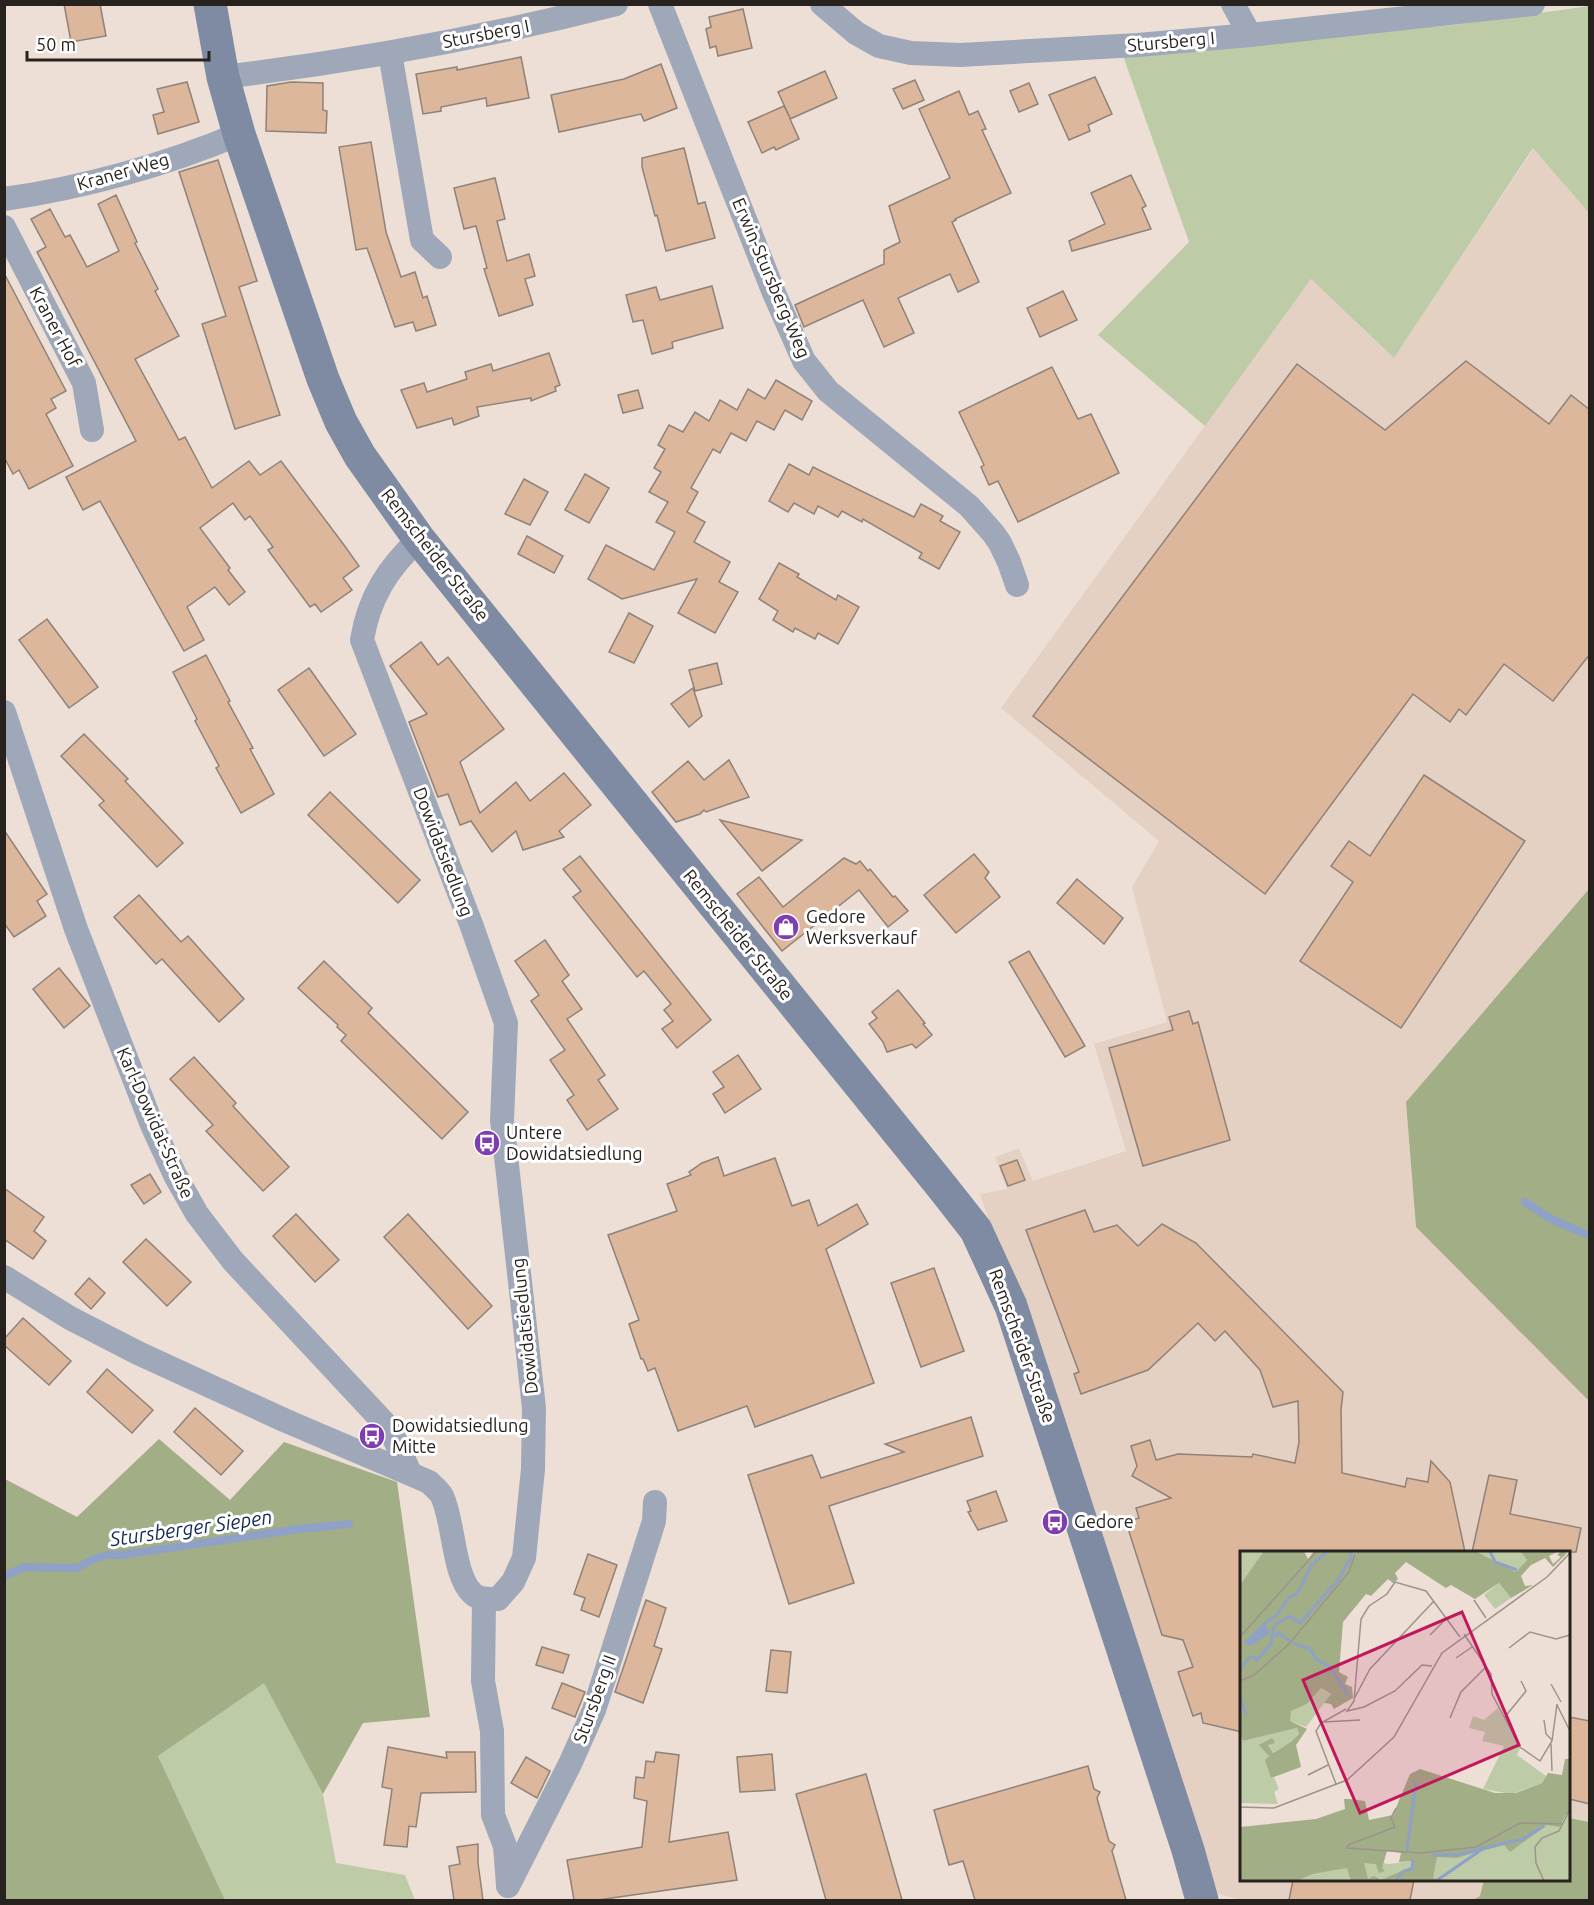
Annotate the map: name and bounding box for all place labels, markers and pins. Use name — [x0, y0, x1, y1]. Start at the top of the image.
place label: Gedore Werksverkauf — [806, 906, 917, 947]
shop icon: Gedore Werksverkauf — [771, 912, 801, 942]
place label: Untere Dowidatsiedlung — [506, 1122, 643, 1163]
bus stop icon: Untere Dowidatsiedlung — [472, 1128, 502, 1158]
place label: Dowidatsiedlung Mitte — [392, 1415, 529, 1456]
bus stop icon: Dowidatsiedlung Mitte — [357, 1421, 387, 1451]
bus stop icon: Gedore — [1040, 1507, 1070, 1537]
place label: Gedore — [1074, 1511, 1134, 1531]

